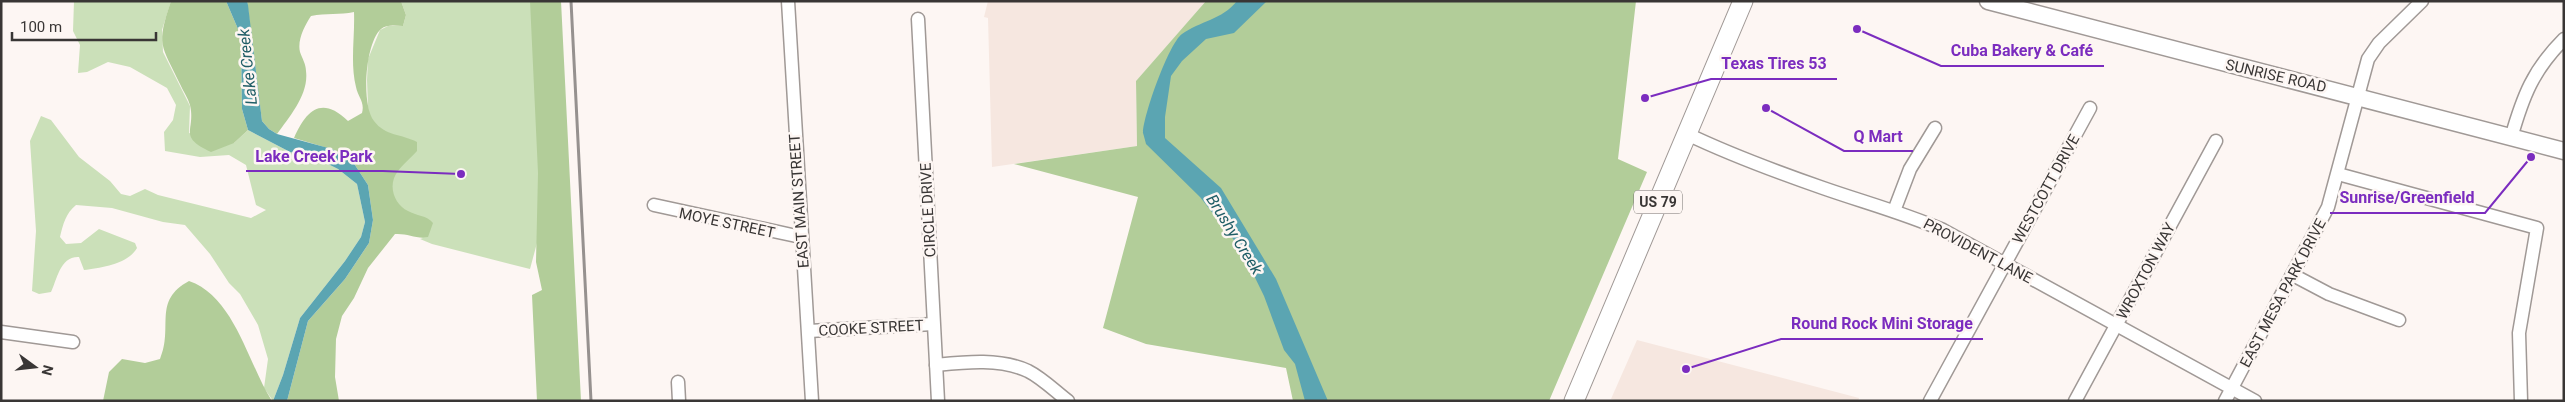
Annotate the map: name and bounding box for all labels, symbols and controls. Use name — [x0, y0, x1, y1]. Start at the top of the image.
scale bar — [12, 10, 156, 42]
text: 100 m — [20, 18, 62, 36]
water label: Lake Creek — [234, 27, 261, 106]
callout: Cuba Bakery & Café — [1941, 35, 2104, 66]
text: Cuba Bakery & Café — [1951, 41, 2094, 60]
callout: Texas Tires 53 — [1711, 48, 1837, 79]
text: Texas Tires 53 — [1721, 54, 1827, 73]
street label: SUNRISE ROAD — [2224, 56, 2328, 96]
callout: Q Mart — [1844, 120, 1913, 151]
text: Q Mart — [1853, 127, 1903, 146]
street label: WESTCOTT DRIVE — [2009, 131, 2084, 247]
street label: EAST MAIN STREET — [785, 133, 813, 269]
callout: Lake Creek Park — [246, 140, 383, 171]
text: Lake Creek Park — [255, 147, 373, 166]
street label: CIRCLE DRIVE — [917, 162, 939, 258]
callout: Sunrise/Greenfield — [2330, 182, 2485, 213]
text: Sunrise/Greenfield — [2339, 188, 2475, 207]
road number: US 79 — [1634, 190, 1682, 213]
water label: Brushy Creek — [1202, 191, 1267, 279]
street label: MOYE STREET — [677, 204, 777, 242]
street label: PROVIDENT LANE — [1920, 215, 2036, 288]
street label: EAST MESA PARK DRIVE — [2236, 215, 2330, 370]
street label: WROXTON WAY — [2113, 220, 2179, 322]
callout: Round Rock Mini Storage — [1781, 308, 1983, 339]
text: Round Rock Mini Storage — [1791, 314, 1973, 333]
street label: COOKE STREET — [818, 316, 924, 340]
north arrow — [10, 342, 60, 392]
text: N — [39, 364, 57, 377]

